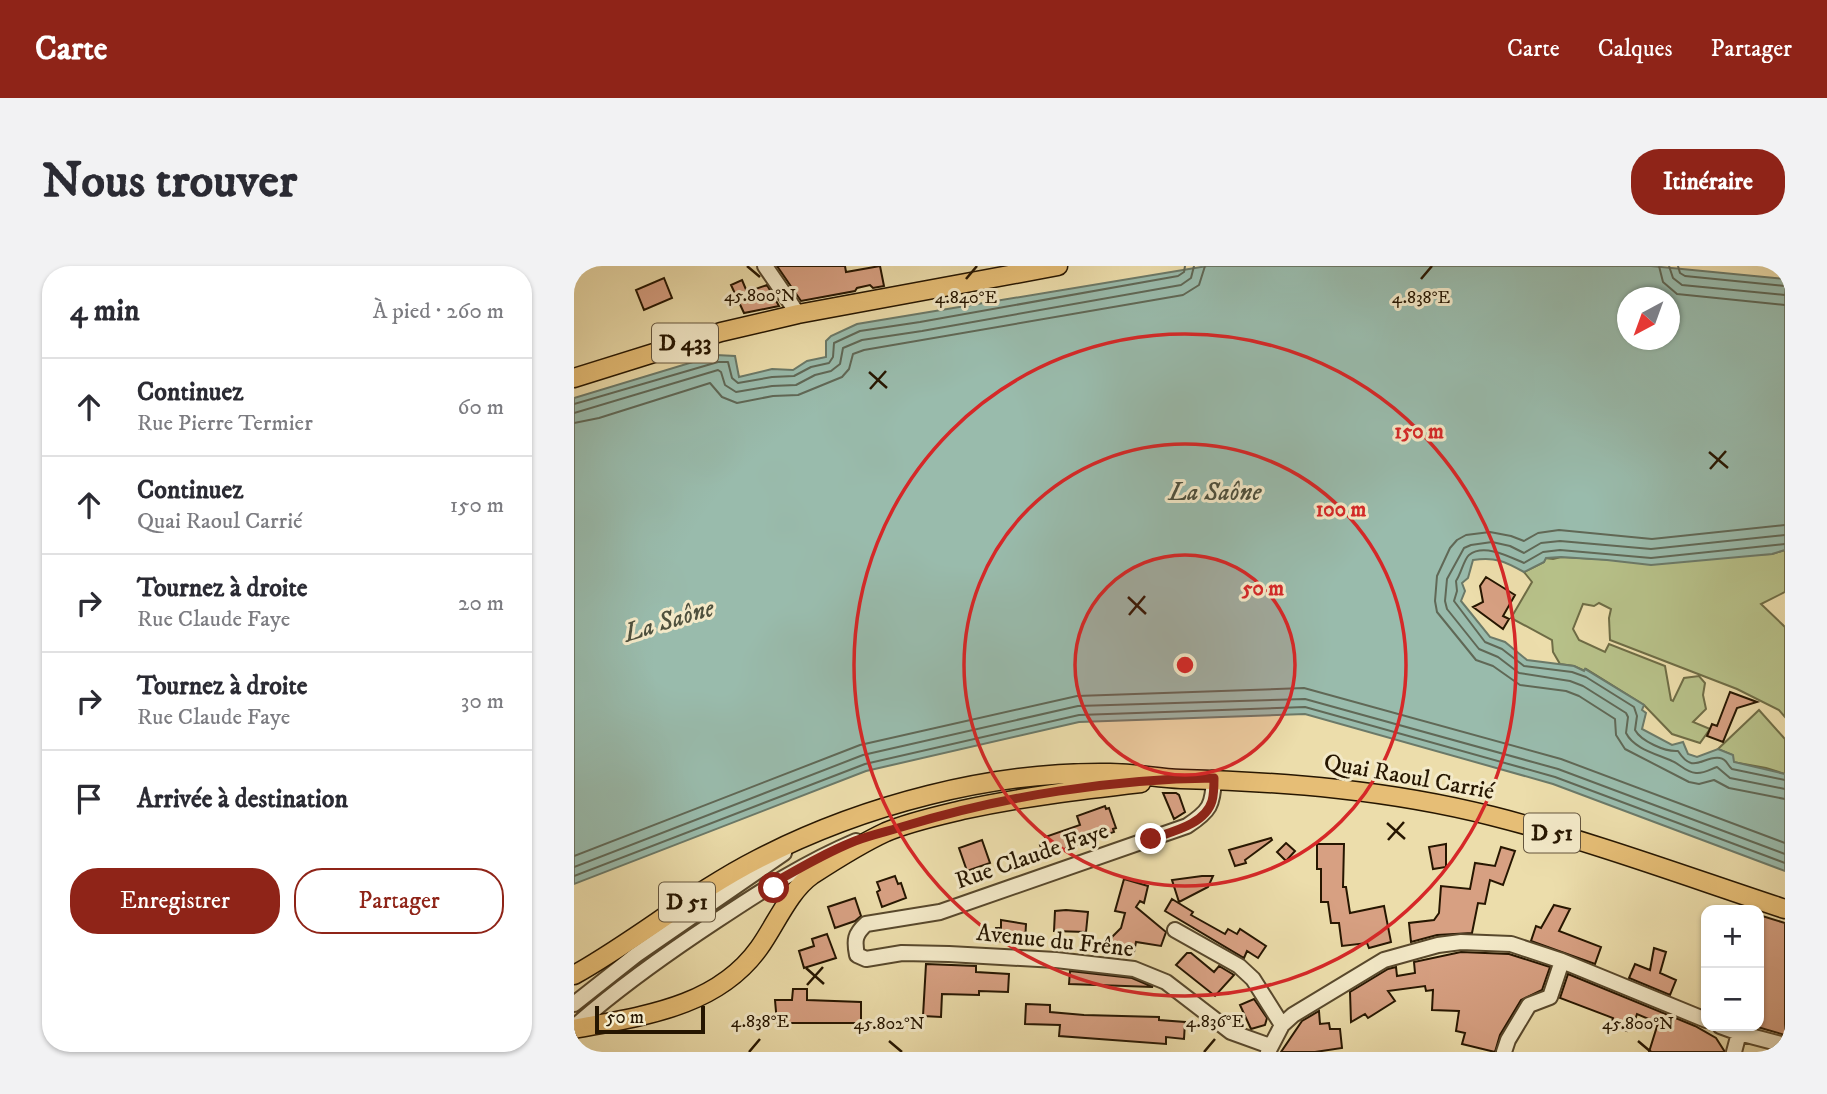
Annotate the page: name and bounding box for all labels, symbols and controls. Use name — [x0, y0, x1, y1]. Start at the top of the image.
text: Carte — [35, 29, 107, 70]
text: Carte — [1507, 34, 1560, 64]
text: Calques — [1598, 34, 1673, 64]
text: Partager — [1711, 34, 1792, 64]
button: Itinéraire — [1631, 149, 1785, 215]
text: Nous trouver — [42, 151, 297, 213]
text: 45.800°N — [724, 285, 796, 307]
text: 4.840°E — [935, 287, 998, 309]
text: 4.838°E — [1392, 287, 1450, 309]
north arrow — [1617, 287, 1680, 350]
text: 4 min — [70, 293, 140, 330]
text: À pied · 260 m — [373, 297, 504, 326]
road number: D 433 — [652, 324, 718, 362]
text: Continuez — [137, 376, 243, 409]
icon: ahead — [70, 388, 108, 426]
text: 60 m — [457, 393, 504, 422]
text: Rue Pierre Termier — [137, 409, 313, 438]
text: 150 m — [1394, 419, 1444, 445]
text: Continuez — [137, 474, 243, 507]
water label: La Saône — [1167, 476, 1263, 509]
icon: ahead — [70, 486, 108, 524]
text: 150 m — [450, 491, 504, 520]
text: 100 m — [1316, 497, 1366, 523]
text: Quai Raoul Carrié — [137, 507, 303, 536]
text: Tournez à droite — [137, 572, 308, 605]
text: 50 m — [1241, 576, 1284, 602]
icon: right — [70, 584, 108, 622]
text: 20 m — [458, 589, 504, 618]
water label: La Saône — [618, 591, 719, 651]
text: Rue Claude Faye — [137, 605, 290, 634]
centre of rings — [1173, 653, 1197, 677]
text: Tournez à droite — [137, 670, 308, 703]
icon: right — [70, 682, 108, 720]
text: 30 m — [461, 687, 504, 716]
text: Rue Claude Faye — [137, 703, 290, 732]
street label: Quai Raoul Carrié — [1321, 747, 1497, 807]
icon: arrive — [70, 780, 108, 818]
text: Arrivée à destination — [137, 783, 348, 816]
road number: D 51 — [1524, 814, 1580, 852]
street label: Rue Claude Faye — [951, 816, 1113, 896]
route end — [1135, 823, 1166, 854]
button: Enregistrer — [70, 868, 280, 934]
button: Partager — [294, 868, 504, 934]
route start — [758, 872, 789, 903]
road number: D 51 — [659, 882, 715, 922]
map controls — [1701, 905, 1764, 1031]
button: + — [1701, 905, 1764, 968]
street label: Avenue du Frêne — [975, 918, 1135, 964]
button: − — [1701, 968, 1764, 1031]
scale bar — [595, 1003, 705, 1035]
text: 50 m — [606, 1006, 644, 1029]
text: 4.838°E — [731, 1011, 789, 1033]
text: 4.836°E — [1186, 1011, 1245, 1033]
text: 45.802°N — [854, 1013, 925, 1035]
text: 45.800°N — [1602, 1013, 1674, 1035]

